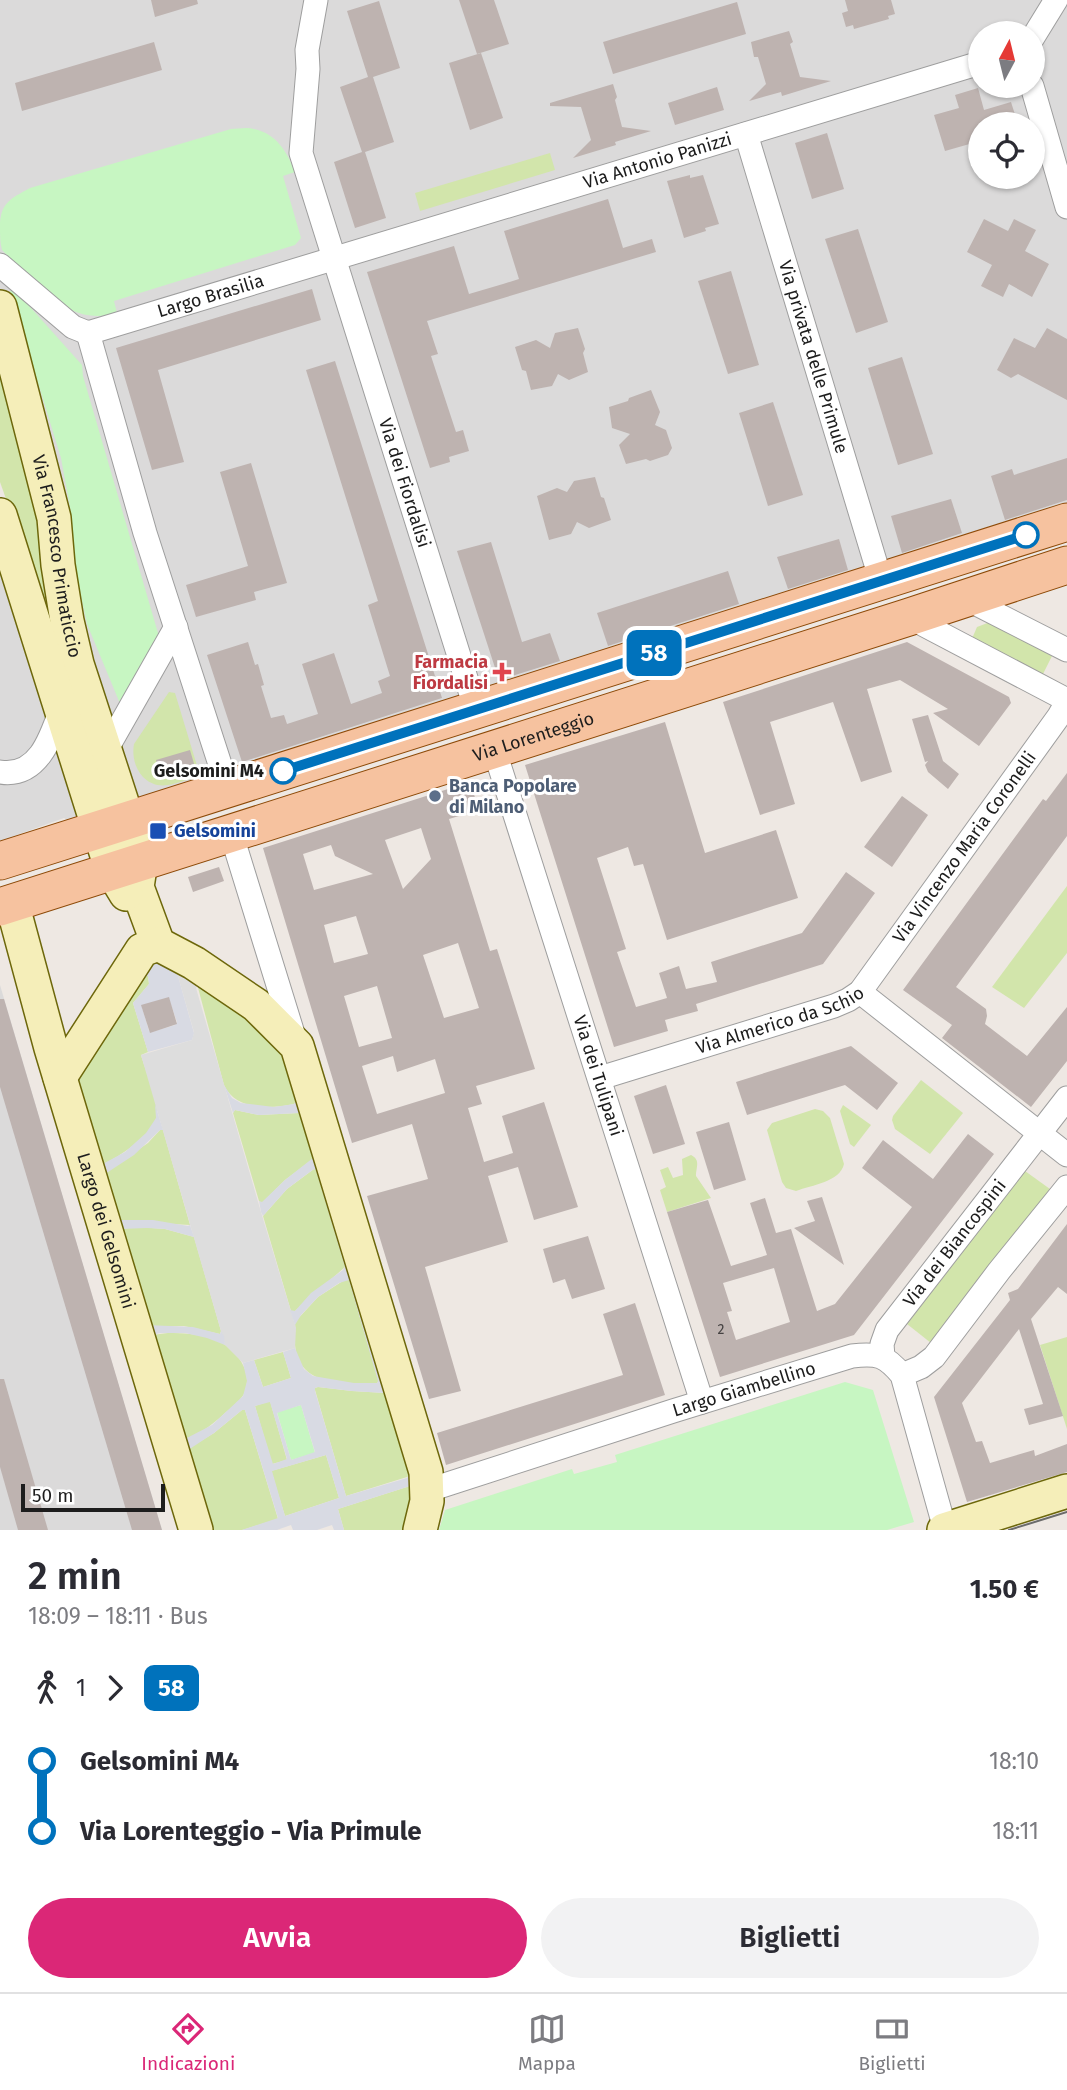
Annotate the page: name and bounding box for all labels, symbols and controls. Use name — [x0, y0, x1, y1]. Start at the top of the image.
north arrow — [968, 21, 1045, 98]
map controls — [968, 21, 1045, 189]
button: locate — [968, 112, 1045, 189]
street label: Via Antonio Panizzi — [581, 128, 734, 193]
street label: Via privata delle Primule — [774, 258, 853, 456]
street label: Largo Brasilia — [155, 269, 267, 322]
street label: Via dei Fiordalisi — [374, 415, 435, 550]
street label: Via Francesco Primaticcio — [27, 452, 86, 660]
unlabelled marker — [1013, 522, 1039, 548]
line badge: 58 — [622, 630, 686, 676]
text: 58 — [641, 639, 667, 667]
place label: Farmacia Fiordalisi — [413, 651, 488, 694]
marker: Farmacia Fiordalisi — [494, 664, 510, 680]
street label: Via Lorenteggio — [470, 707, 597, 766]
street label: Via Vincenzo Maria Coronelli — [888, 747, 1041, 947]
marker: Gelsomini M4 — [270, 758, 296, 784]
place label: Gelsomini M4 — [154, 760, 264, 782]
place label: Banca Popolare di Milano — [449, 775, 577, 818]
marker: Banca Popolare di Milano — [427, 788, 443, 804]
place label: Gelsomini — [174, 820, 256, 842]
marker: Gelsomini — [148, 821, 168, 841]
street label: Via Almerico da Schio — [693, 981, 868, 1059]
street label: Via dei Tulipani — [569, 1013, 628, 1139]
street label: Largo dei Gelsomini — [72, 1150, 140, 1311]
street label: Via dei Biancospini — [898, 1175, 1011, 1311]
house number: 2 — [718, 1321, 725, 1338]
street label: Largo Giambellino — [670, 1357, 818, 1421]
scale bar — [21, 1481, 164, 1513]
text: 50 m — [32, 1484, 73, 1507]
text: 2 min — [28, 1553, 122, 1599]
text: 1.50 € — [970, 1574, 1039, 1605]
text: 18:09 – 18:11 · Bus — [28, 1602, 208, 1630]
icon: walk — [28, 1669, 66, 1707]
icon: forward — [96, 1669, 134, 1707]
text: 1 — [76, 1674, 86, 1702]
text: 58 — [158, 1674, 185, 1702]
text: Gelsomini M4 — [80, 1746, 239, 1777]
text: 18:10 — [989, 1747, 1039, 1775]
text: Via Lorenteggio - Via Primule — [80, 1816, 422, 1847]
text: 18:11 — [992, 1817, 1039, 1845]
button: Avvia — [28, 1898, 527, 1978]
button: Biglietti — [541, 1898, 1039, 1978]
tab: Indicazioni — [141, 2010, 235, 2075]
tab: Mappa — [518, 2010, 576, 2075]
tab: Biglietti — [859, 2010, 926, 2075]

